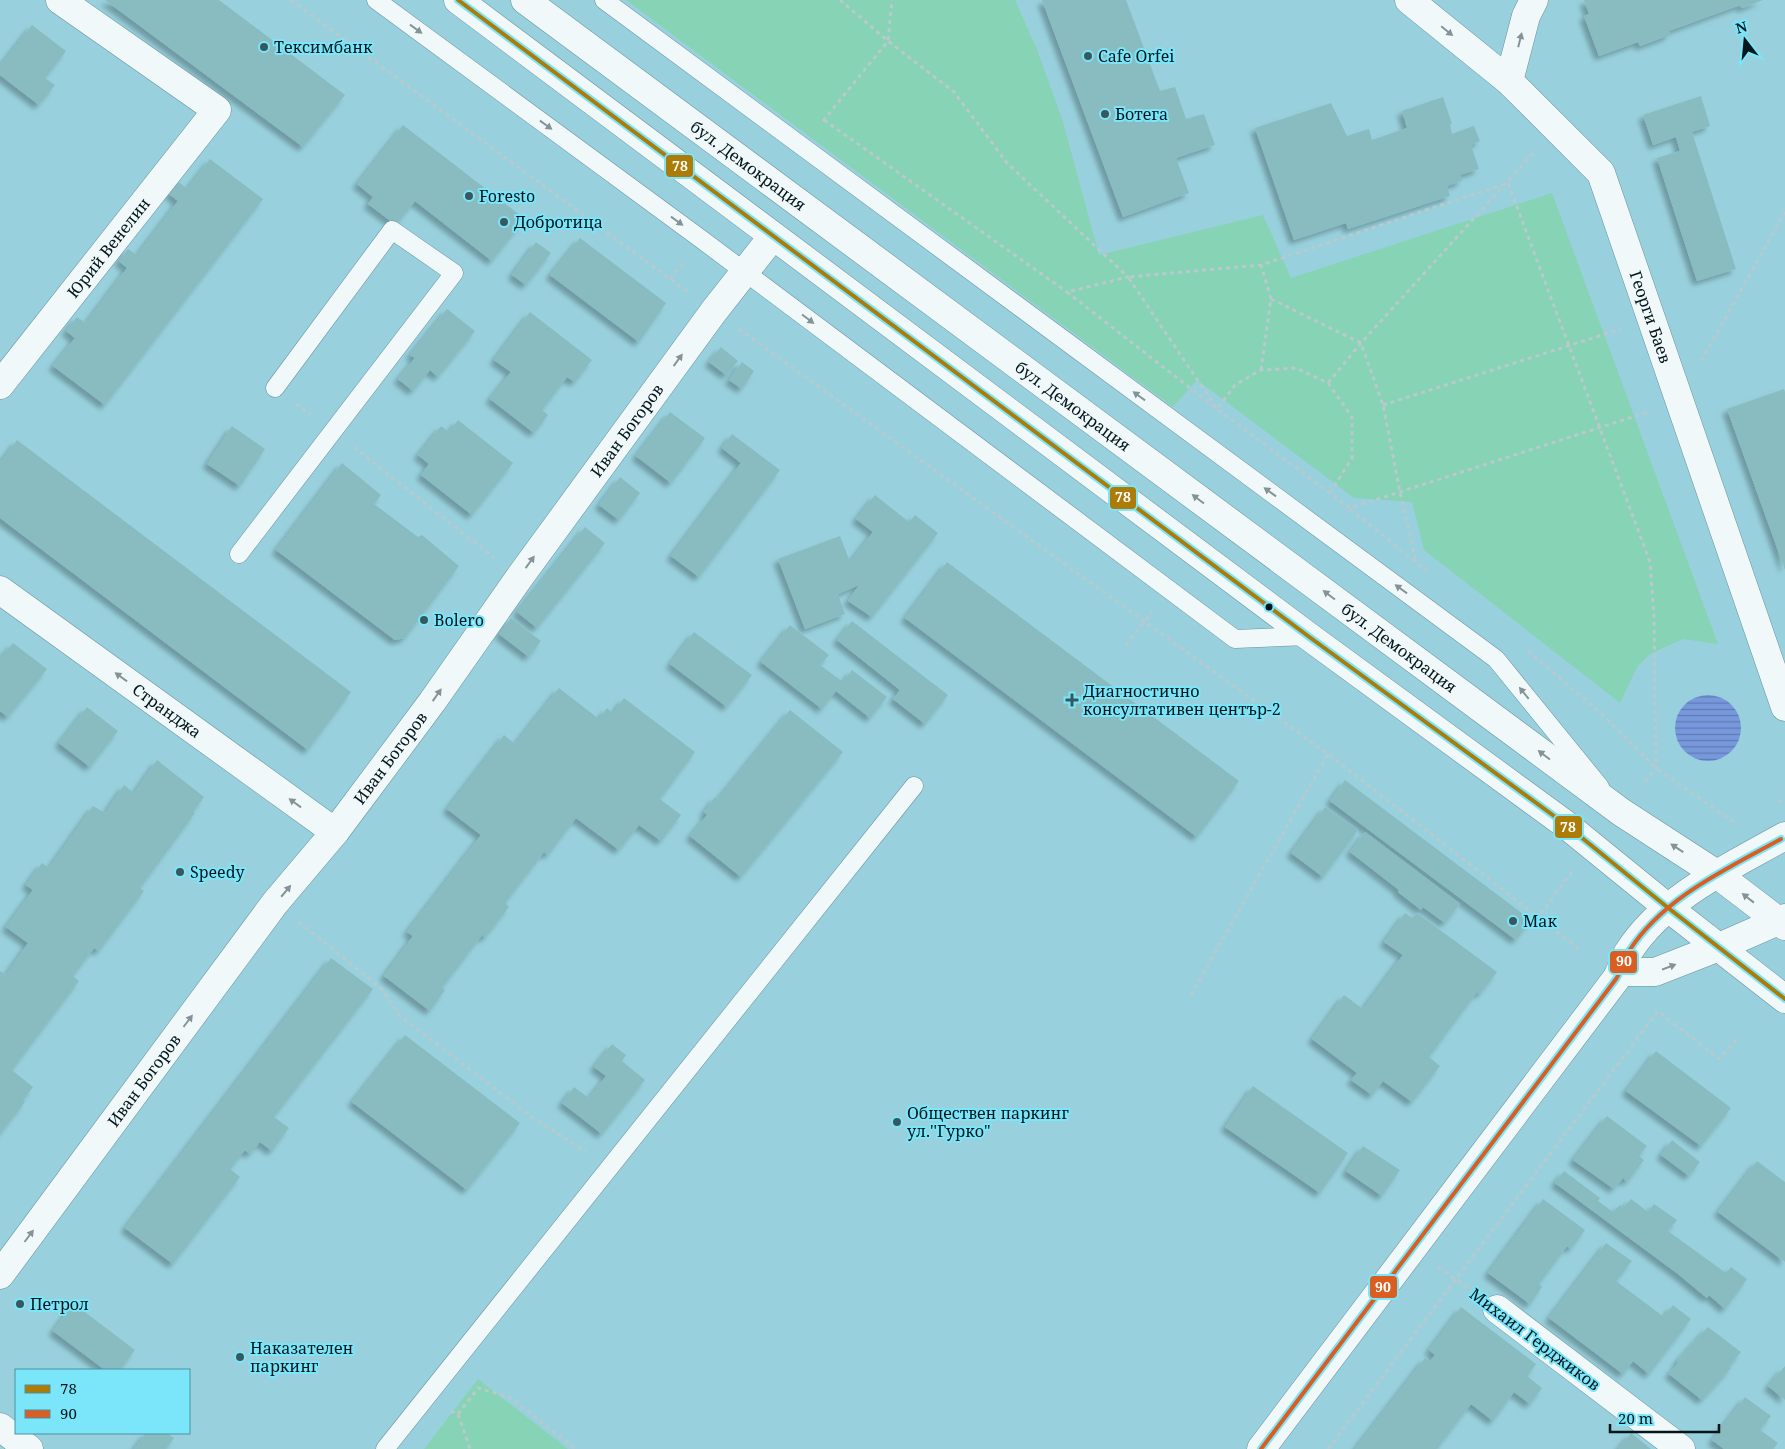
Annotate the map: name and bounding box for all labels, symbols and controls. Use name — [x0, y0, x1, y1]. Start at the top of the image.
north arrow — [1720, 15, 1770, 65]
text: N — [1733, 16, 1749, 38]
one-way arrow — [409, 24, 422, 34]
one-way arrow — [1440, 25, 1453, 36]
one-way arrow — [1516, 32, 1524, 47]
place label: Тексимбанк — [274, 36, 373, 58]
marker: Тексимбанк — [258, 41, 270, 53]
place label: Cafe Orfei — [1098, 45, 1174, 67]
marker: Cafe Orfei — [1082, 50, 1094, 62]
place label: Ботега — [1115, 103, 1168, 125]
marker: Ботега — [1099, 108, 1111, 120]
street label: бул. Демокрация — [686, 115, 811, 216]
one-way arrow — [540, 120, 553, 130]
line badge: 78 — [665, 154, 694, 178]
text: 78 — [672, 156, 688, 175]
place label: Foresto — [479, 185, 535, 207]
marker: Foresto — [463, 190, 475, 202]
street label: Юрий Венелин — [62, 193, 155, 302]
place label: Добротица — [514, 211, 603, 233]
marker: Добротица — [498, 216, 510, 228]
one-way arrow — [670, 216, 683, 227]
street label: Георги Баев — [1625, 268, 1677, 366]
one-way arrow — [801, 313, 814, 324]
one-way arrow — [673, 353, 683, 367]
street label: бул. Демокрация — [1011, 356, 1135, 456]
street label: Иван Богоров — [585, 379, 668, 481]
one-way arrow — [1133, 390, 1146, 401]
line badge: 78 — [1109, 486, 1137, 510]
text: 78 — [1115, 487, 1131, 506]
one-way arrow — [1263, 487, 1277, 497]
one-way arrow — [1192, 493, 1205, 504]
one-way arrow — [525, 555, 535, 569]
one-way arrow — [1394, 584, 1407, 594]
one-way arrow — [1323, 590, 1336, 601]
street label: бул. Демокрация — [1337, 598, 1461, 698]
unlabelled marker — [1264, 602, 1274, 612]
place label: Bolero — [434, 609, 484, 631]
marker: Bolero — [418, 614, 430, 626]
one-way arrow — [114, 672, 128, 682]
street label: Странджа — [128, 678, 206, 743]
place label: Диагностично консултативен център-2 — [1083, 680, 1281, 720]
one-way arrow — [1518, 687, 1529, 700]
one-way arrow — [432, 688, 442, 701]
marker: Диагностично консултативен център-2 — [1065, 693, 1079, 707]
street label: Иван Богоров — [348, 707, 432, 809]
one-way arrow — [1538, 749, 1551, 760]
one-way arrow — [288, 798, 302, 808]
line badge: 78 — [1554, 815, 1583, 839]
text: 78 — [1560, 817, 1576, 836]
one-way arrow — [1670, 843, 1683, 853]
place label: Speedy — [190, 861, 245, 883]
marker: Speedy — [174, 866, 186, 878]
one-way arrow — [280, 885, 291, 898]
one-way arrow — [1742, 892, 1755, 903]
place label: Мак — [1523, 910, 1557, 932]
marker: Мак — [1507, 915, 1519, 927]
line badge: 90 — [1609, 950, 1638, 974]
text: 90 — [1616, 951, 1632, 970]
one-way arrow — [1661, 963, 1676, 970]
one-way arrow — [183, 1015, 194, 1028]
street label: Иван Богоров — [102, 1029, 186, 1131]
place label: Oбществен паркинг ул.''Гурко" — [907, 1102, 1069, 1142]
marker: Oбществен паркинг ул.''Гурко" — [891, 1116, 903, 1128]
one-way arrow — [24, 1229, 34, 1243]
line badge: 90 — [1369, 1275, 1398, 1299]
text: 90 — [1375, 1277, 1391, 1296]
street label: Михаил Герджиков — [1465, 1283, 1605, 1395]
place label: Петрол — [30, 1293, 89, 1315]
marker: Петрол — [14, 1298, 26, 1310]
place label: Наказателен паркинг — [250, 1337, 354, 1377]
marker: Наказателен паркинг — [234, 1351, 246, 1363]
legend — [15, 1369, 190, 1434]
text: 78 — [60, 1378, 77, 1398]
scale bar — [1610, 1402, 1719, 1434]
text: 90 — [60, 1403, 77, 1423]
text: 20 m — [1618, 1408, 1653, 1428]

